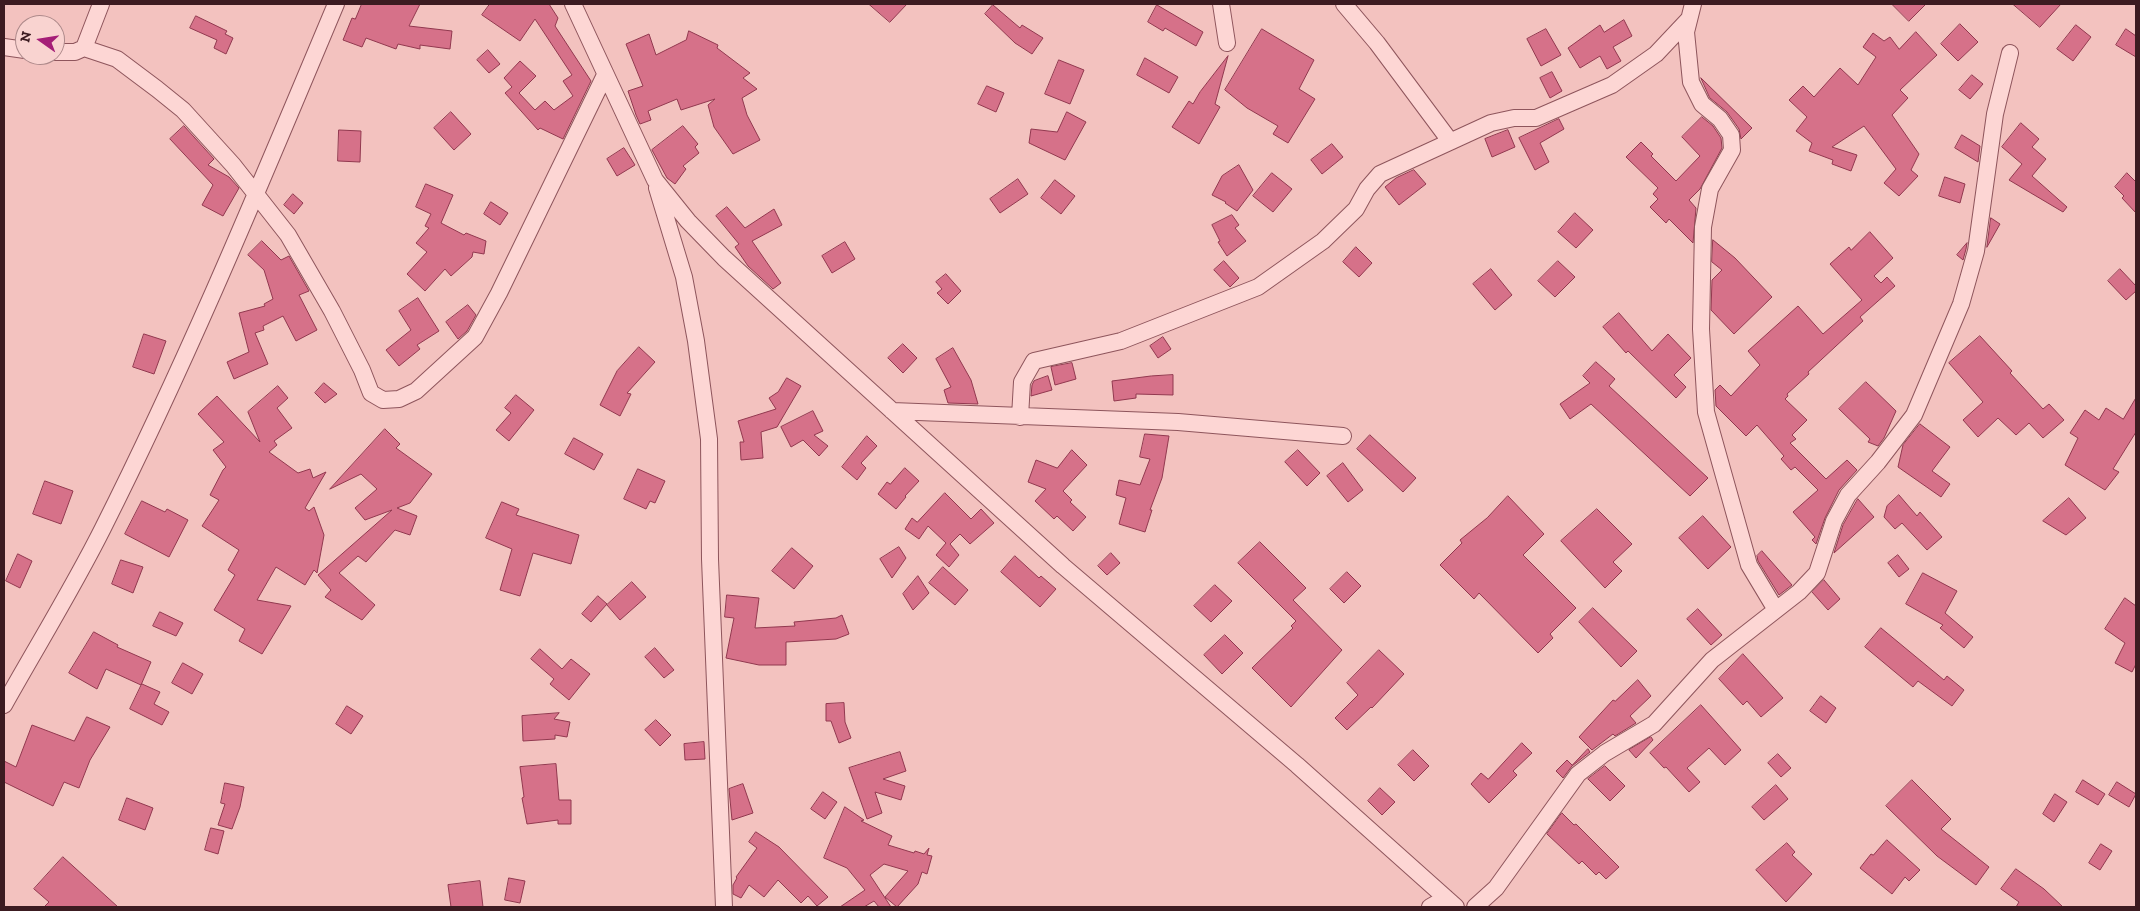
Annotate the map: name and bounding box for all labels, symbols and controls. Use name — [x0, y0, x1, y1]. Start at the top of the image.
north arrow — [15, 15, 65, 65]
text: N — [16, 30, 35, 44]

